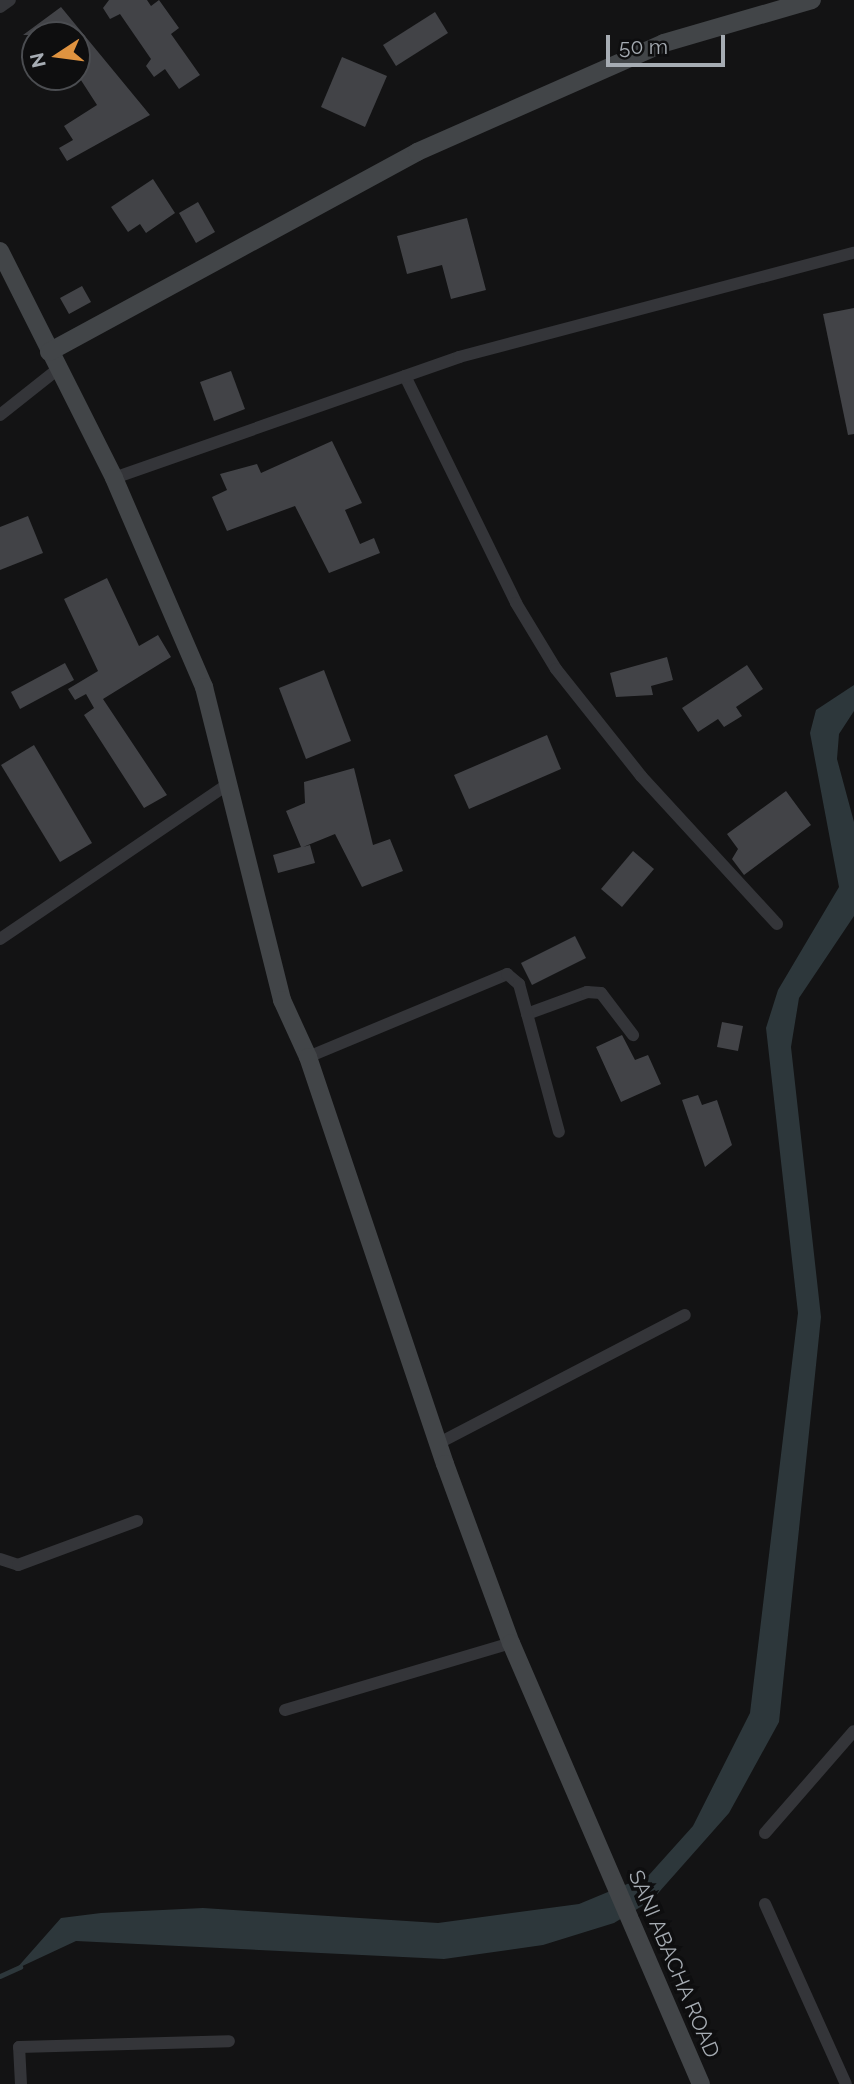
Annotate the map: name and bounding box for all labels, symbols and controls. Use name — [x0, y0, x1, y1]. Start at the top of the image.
north arrow — [21, 21, 91, 91]
scale bar — [609, 21, 728, 65]
text: 50 m — [619, 34, 668, 59]
text: N — [25, 51, 50, 70]
street label: SANI ABACHA ROAD — [623, 1866, 725, 2062]

